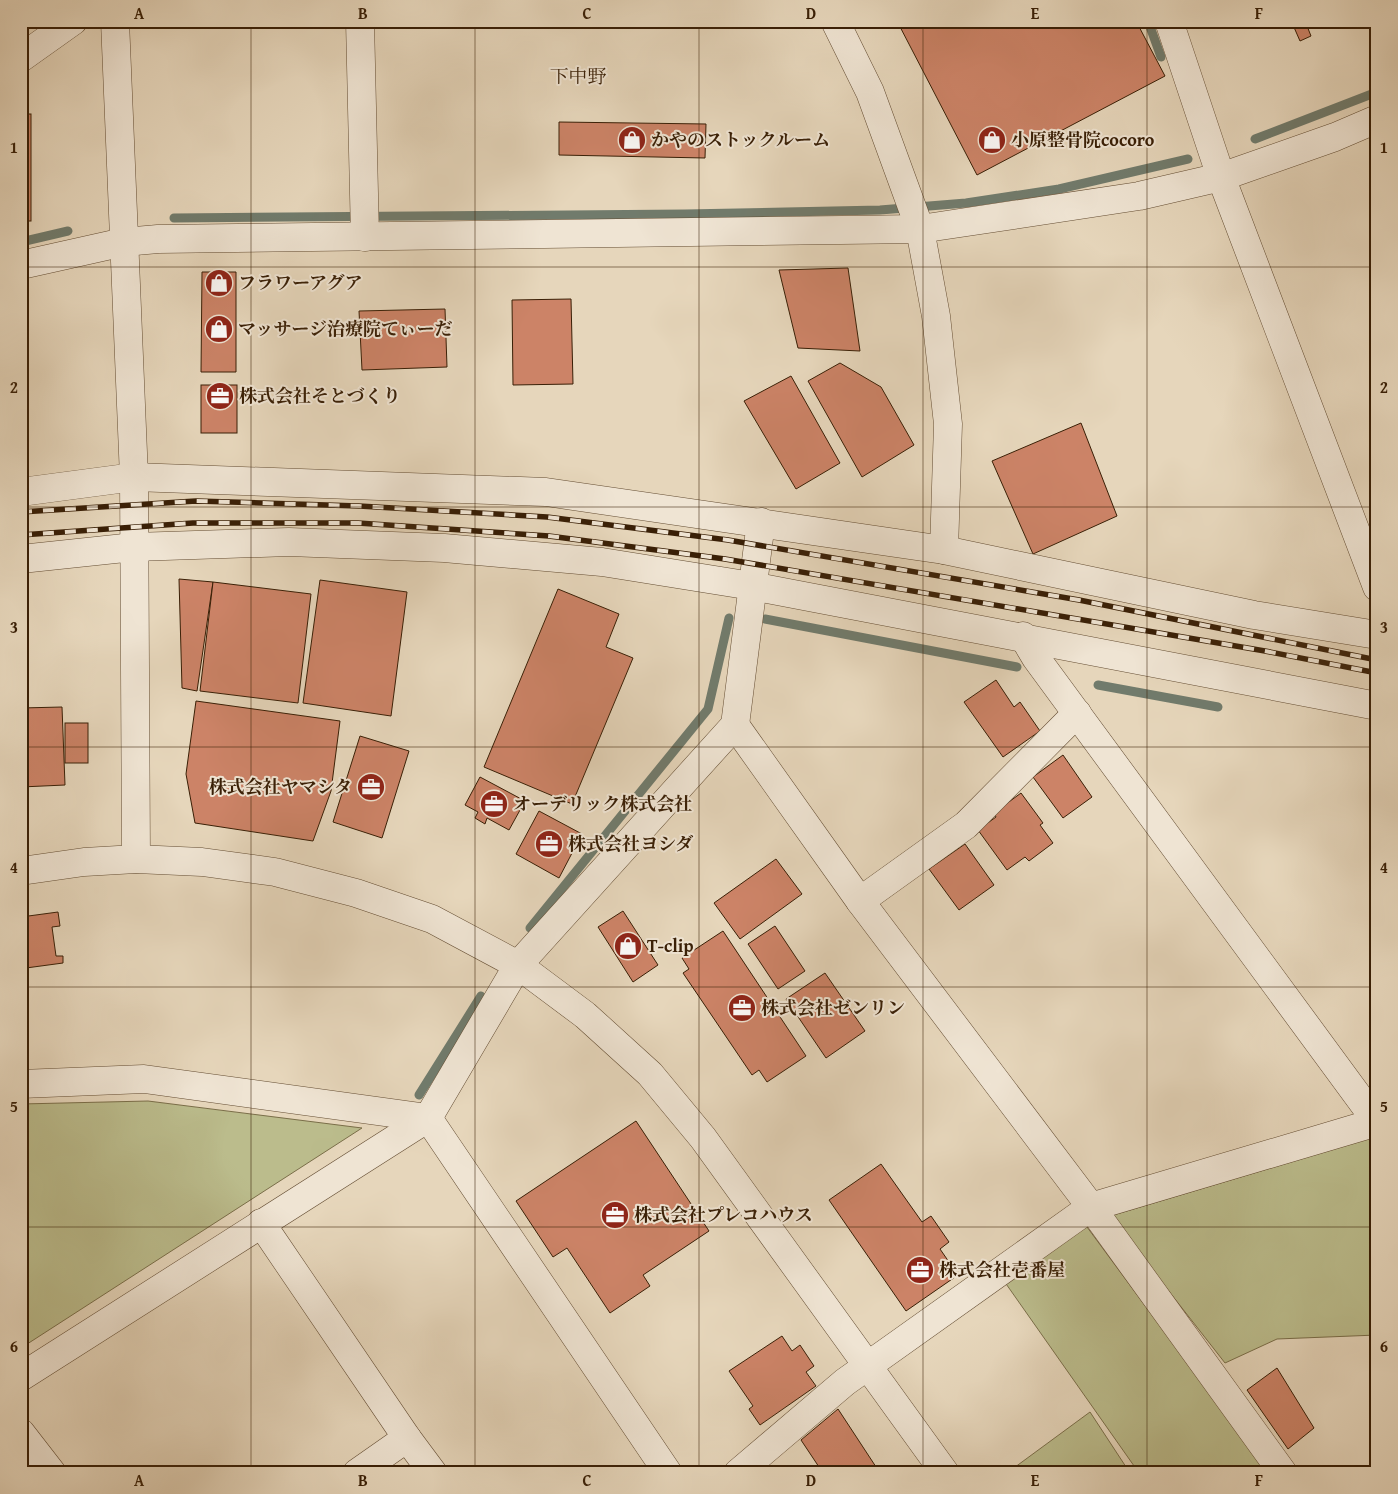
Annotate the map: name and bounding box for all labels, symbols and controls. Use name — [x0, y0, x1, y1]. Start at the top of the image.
text: A — [134, 1, 145, 25]
text: B — [358, 1, 368, 25]
text: C — [582, 1, 592, 25]
text: D — [806, 1, 816, 25]
text: E — [1031, 1, 1040, 25]
text: F — [1255, 1, 1263, 25]
district label: 下中野 — [549, 62, 607, 90]
shop icon: かやのストックルーム — [617, 125, 647, 155]
shop icon: 小原整骨院cocoro — [977, 125, 1007, 155]
place label: かやのストックルーム — [651, 126, 830, 153]
place label: 小原整骨院cocoro — [1011, 126, 1155, 153]
text: 1 — [10, 135, 18, 159]
text: 1 — [1380, 135, 1388, 159]
shop icon: フラワーアグア — [204, 268, 234, 298]
place label: フラワーアグア — [238, 269, 363, 296]
shop icon: マッサージ治療院てぃーだ — [204, 314, 234, 344]
place label: マッサージ治療院てぃーだ — [238, 315, 453, 342]
text: 2 — [10, 375, 18, 399]
text: 2 — [1380, 375, 1388, 399]
office icon: 株式会社そとづくり — [205, 381, 235, 411]
place label: 株式会社そとづくり — [239, 382, 401, 409]
text: 3 — [10, 615, 18, 639]
text: 3 — [1380, 615, 1388, 639]
office icon: 株式会社ヤマシタ — [356, 772, 386, 802]
place label: 株式会社ヤマシタ — [209, 773, 352, 800]
office icon: オーデリック株式会社 — [479, 789, 509, 819]
place label: オーデリック株式会社 — [513, 790, 692, 817]
office icon: 株式会社ヨシダ — [534, 829, 564, 859]
place label: 株式会社ヨシダ — [568, 830, 693, 857]
text: 4 — [10, 855, 18, 879]
text: 4 — [1380, 855, 1388, 879]
shop icon: T-clip — [613, 931, 643, 961]
place label: T-clip — [647, 932, 694, 959]
office icon: 株式会社ゼンリン — [727, 993, 757, 1023]
place label: 株式会社ゼンリン — [761, 994, 905, 1021]
text: 5 — [10, 1094, 18, 1118]
text: 5 — [1380, 1094, 1388, 1118]
office icon: 株式会社プレコハウス — [600, 1200, 630, 1230]
place label: 株式会社プレコハウス — [634, 1201, 813, 1228]
office icon: 株式会社壱番屋 — [905, 1255, 935, 1285]
place label: 株式会社壱番屋 — [939, 1256, 1065, 1283]
text: 6 — [10, 1334, 18, 1358]
text: 6 — [1380, 1334, 1388, 1358]
text: A — [134, 1468, 145, 1492]
text: B — [358, 1468, 368, 1492]
text: C — [582, 1468, 592, 1492]
text: D — [806, 1468, 816, 1492]
text: E — [1031, 1468, 1040, 1492]
text: F — [1255, 1468, 1263, 1492]

